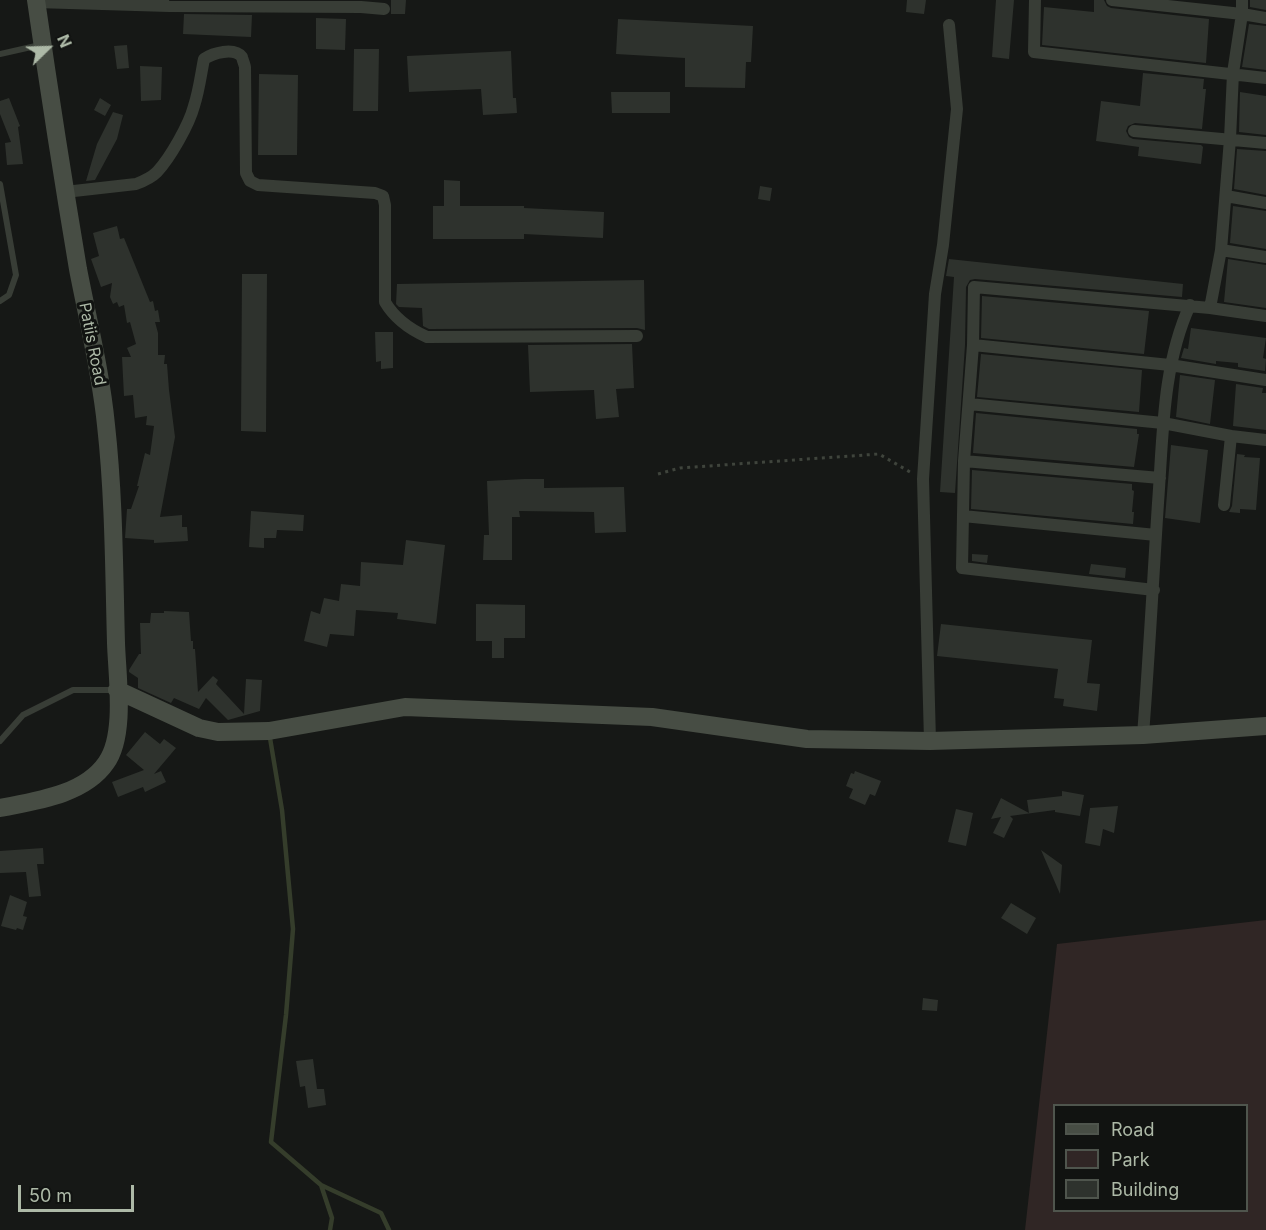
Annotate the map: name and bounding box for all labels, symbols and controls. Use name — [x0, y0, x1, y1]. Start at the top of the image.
north arrow — [18, 18, 78, 78]
text: N — [53, 31, 76, 50]
street label: Patiis Road — [75, 301, 109, 387]
legend — [1053, 1104, 1248, 1212]
text: Road — [1111, 1119, 1154, 1140]
text: Park — [1111, 1149, 1150, 1170]
scale bar — [21, 1173, 136, 1211]
text: Building — [1111, 1179, 1179, 1200]
text: 50 m — [29, 1185, 72, 1206]

